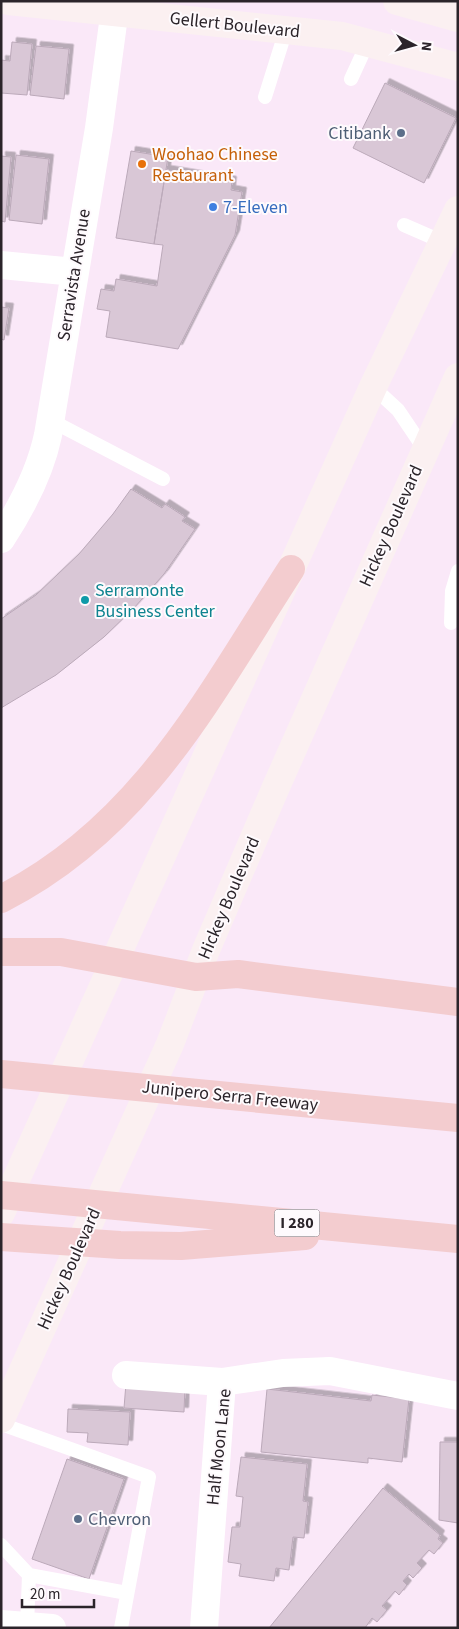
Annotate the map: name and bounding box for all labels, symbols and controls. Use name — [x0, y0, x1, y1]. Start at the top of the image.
street label: Gellert Boulevard — [169, 6, 301, 44]
north arrow — [389, 20, 439, 70]
text: N — [416, 41, 436, 52]
place label: Citibank — [328, 121, 391, 146]
marker: Citibank — [395, 127, 407, 139]
place label: Woohao Chinese Restaurant — [152, 142, 278, 188]
marker: Woohao Chinese Restaurant — [136, 158, 148, 170]
place label: 7-Eleven — [223, 195, 288, 220]
marker: 7-Eleven — [207, 201, 219, 213]
street label: Serravista Avenue — [51, 207, 97, 343]
street label: Hickey Boulevard — [353, 461, 429, 591]
place label: Serramonte Business Center — [95, 578, 216, 624]
marker: Serramonte Business Center — [79, 594, 91, 606]
street label: Hickey Boulevard — [192, 833, 266, 963]
street label: Junipero Serra Freeway — [141, 1074, 320, 1118]
street label: Hickey Boulevard — [31, 1204, 107, 1334]
road number: I 280 — [274, 1210, 320, 1236]
street label: Half Moon Lane — [200, 1388, 238, 1506]
place label: Chevron — [88, 1507, 151, 1532]
marker: Chevron — [72, 1513, 84, 1525]
scale bar — [22, 1576, 95, 1608]
text: 20 m — [30, 1584, 60, 1605]

